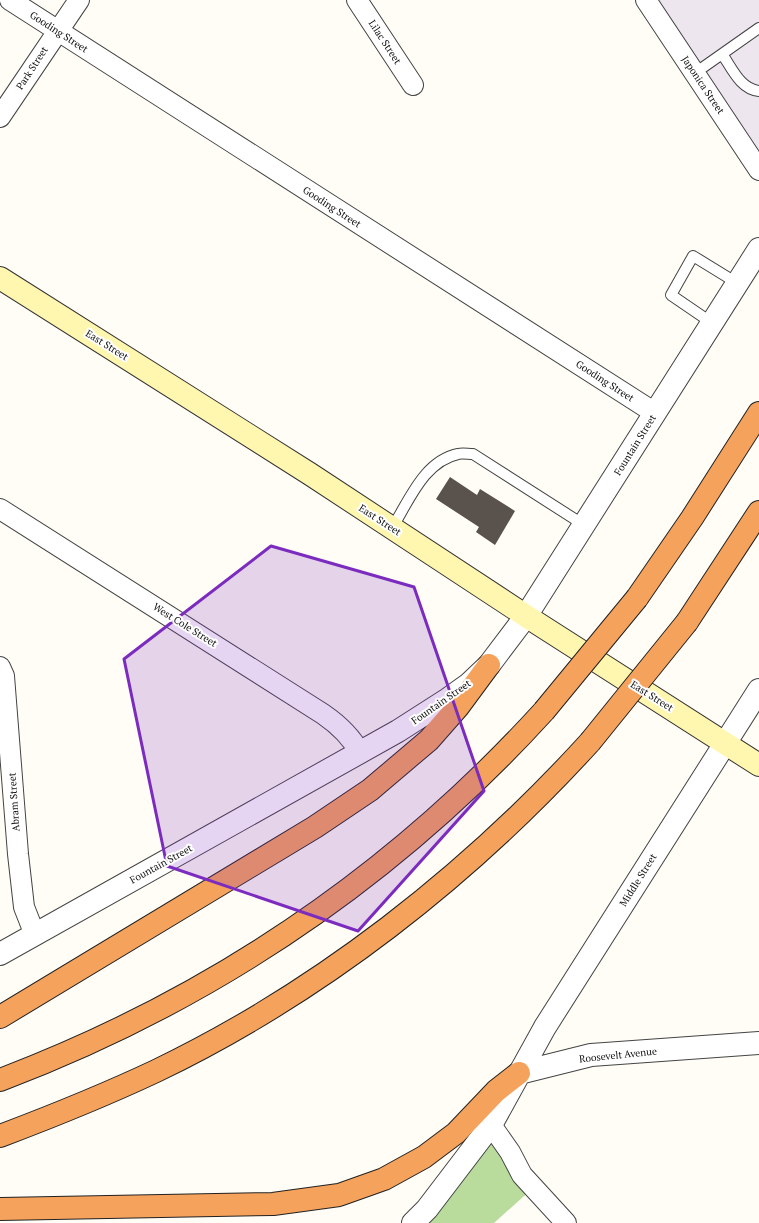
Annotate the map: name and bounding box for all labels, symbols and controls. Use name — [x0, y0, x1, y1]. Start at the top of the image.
street label: Gooding Street — [27, 8, 91, 56]
street label: Lilac Street — [366, 17, 404, 67]
street label: Park Street — [13, 44, 51, 92]
street label: Japonica Street — [679, 53, 727, 117]
street label: Gooding Street — [300, 183, 364, 231]
street label: East Street — [83, 327, 131, 363]
street label: Gooding Street — [573, 357, 637, 405]
street label: Fountain Street — [611, 412, 659, 478]
street label: East Street — [356, 501, 404, 539]
street label: West Cole Street — [151, 600, 220, 650]
street label: Fountain Street — [409, 677, 473, 727]
street label: East Street — [628, 678, 676, 714]
street label: Abram Street — [5, 772, 23, 832]
street label: Fountain Street — [127, 841, 195, 887]
street label: Middle Street — [617, 851, 660, 909]
street label: Roosevelt Avenue — [579, 1044, 657, 1066]

